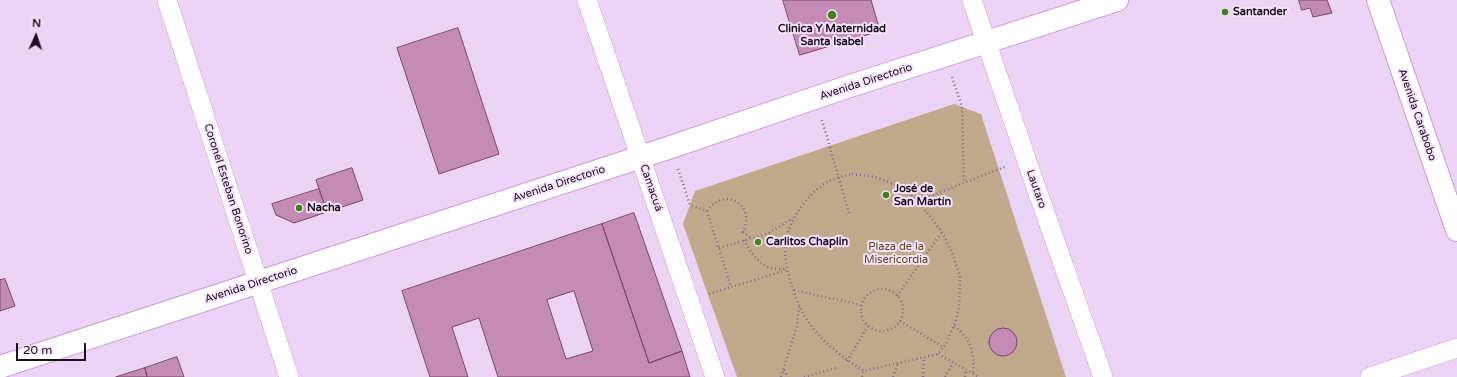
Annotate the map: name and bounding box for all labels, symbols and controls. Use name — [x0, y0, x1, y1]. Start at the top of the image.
place label: Santander — [1233, 5, 1287, 19]
marker: Santander — [1220, 7, 1230, 17]
marker: Clinica Y Maternidad Santa Isabel — [826, 9, 838, 21]
north arrow — [16, 16, 56, 56]
text: N — [32, 17, 41, 30]
place label: Clinica Y Maternidad Santa Isabel — [778, 22, 886, 48]
street label: Avenida Directorio — [818, 61, 914, 103]
street label: Avenida Carabobo — [1395, 67, 1439, 163]
street label: Coronel Esteban Bonorino — [201, 122, 255, 256]
street label: Avenida Directorio — [511, 163, 607, 205]
street label: Camacuá — [637, 163, 665, 213]
street label: Lautaro — [1023, 168, 1049, 210]
place label: José de San Martín — [894, 182, 951, 208]
marker: José de San Martín — [881, 190, 891, 200]
place label: Nacha — [307, 201, 341, 215]
marker: Nacha — [294, 203, 304, 213]
place label: Carlitos Chaplin — [766, 235, 848, 249]
marker: Carlitos Chaplin — [753, 237, 763, 247]
park label: Plaza de la Misericordia — [864, 240, 928, 266]
street label: Avenida Directorio — [203, 264, 299, 306]
scale bar — [18, 335, 88, 361]
text: 20 m — [23, 343, 52, 357]

